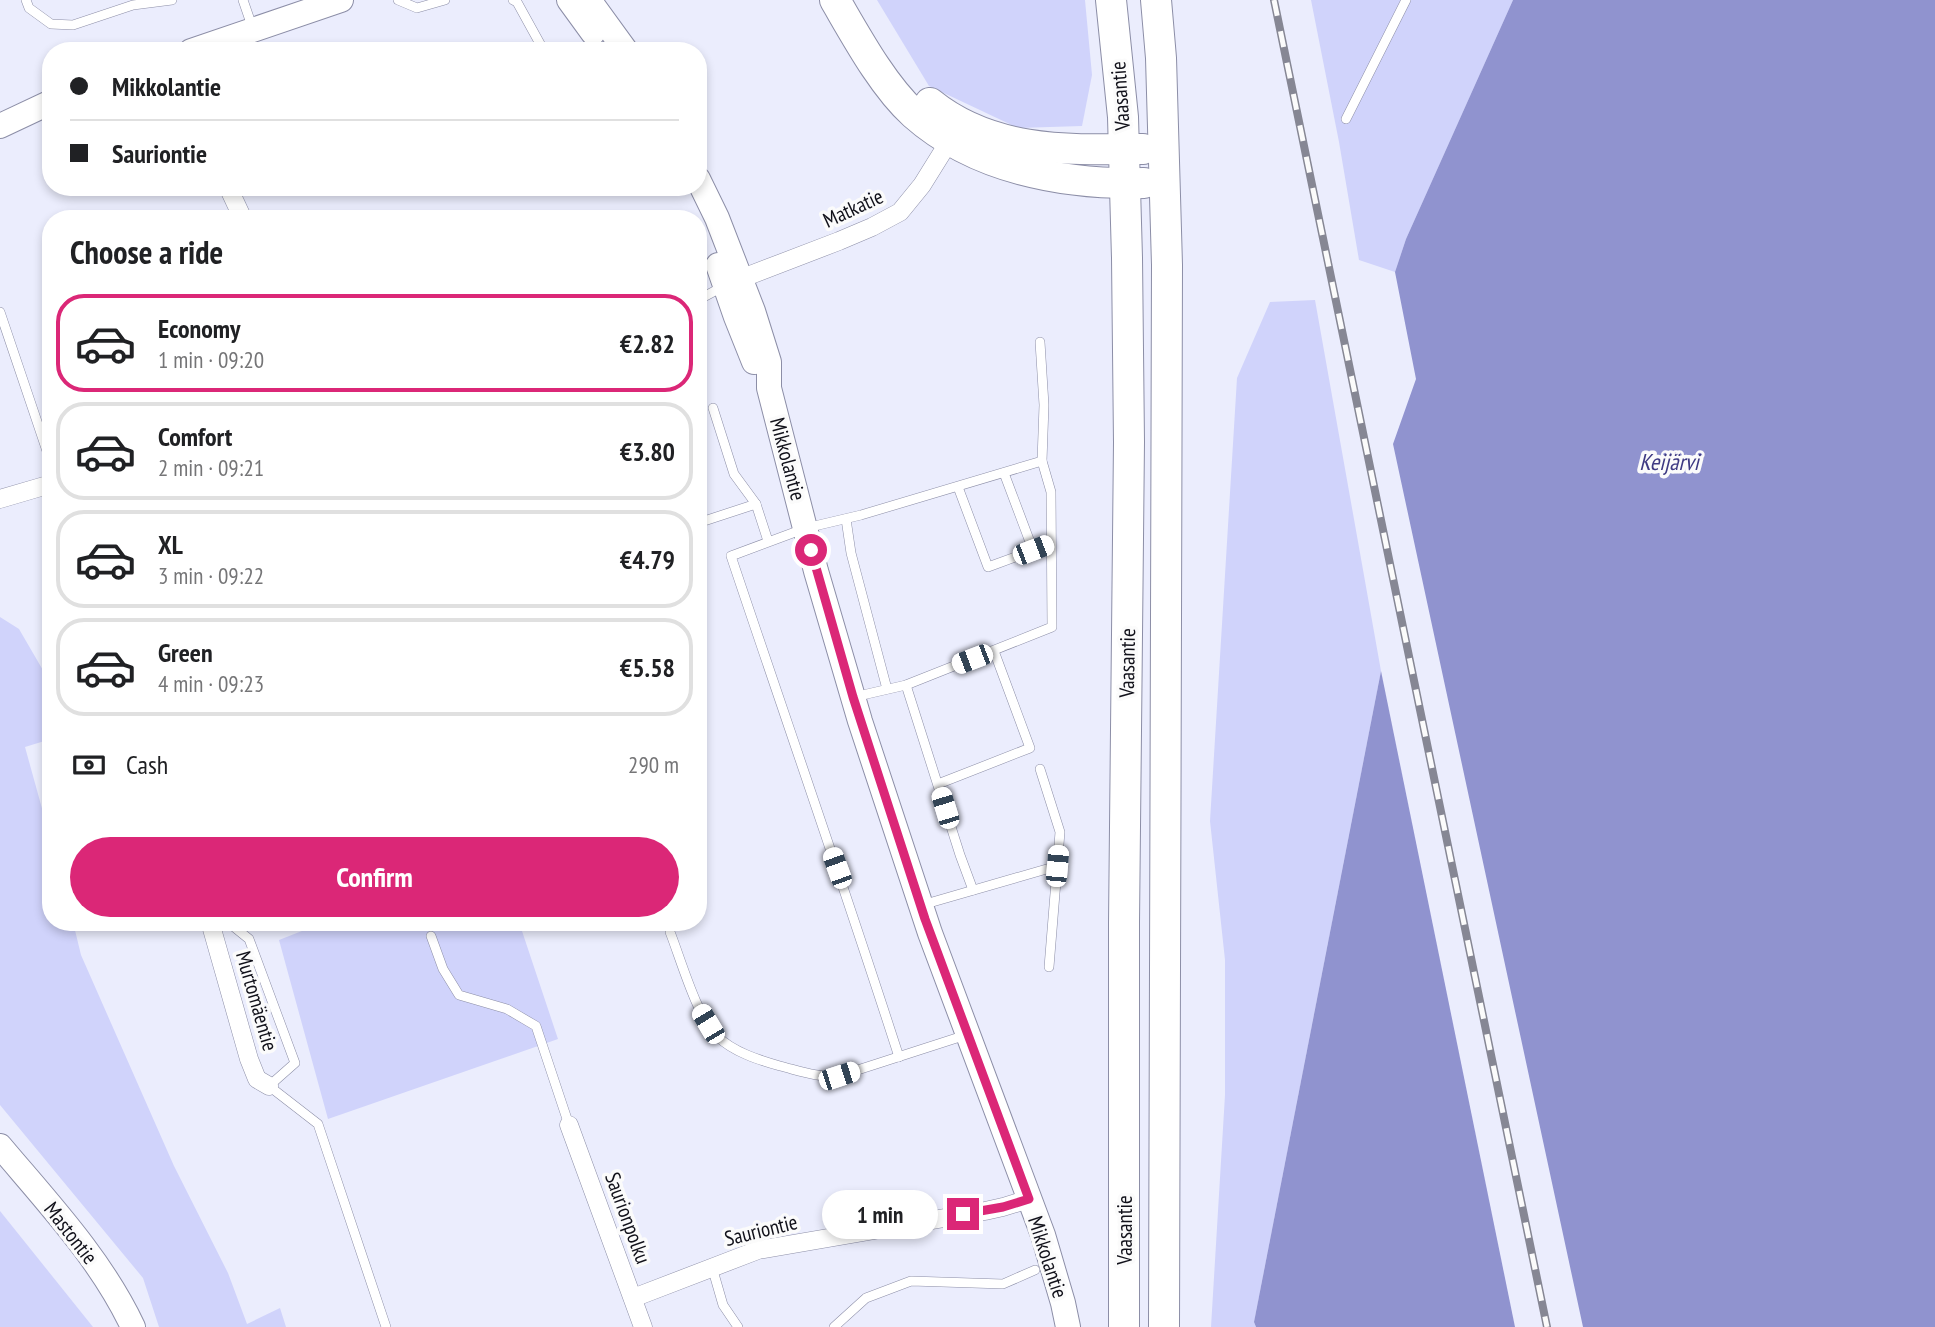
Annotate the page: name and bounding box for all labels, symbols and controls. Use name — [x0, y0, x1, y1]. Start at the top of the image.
street label: Vaasantie — [1104, 60, 1136, 133]
text: Mikkolantie — [112, 70, 221, 103]
text: Sauriontie — [112, 137, 207, 170]
street label: Matkatie — [819, 182, 887, 234]
text: Choose a ride — [70, 231, 223, 273]
icon: car — [74, 312, 137, 375]
text: Economy — [158, 312, 240, 345]
text: €2.82 — [620, 327, 675, 360]
text: 1 min · 09:20 — [158, 345, 264, 374]
street label: Mikkolantie — [764, 415, 812, 503]
icon: car — [74, 420, 137, 483]
text: Comfort — [158, 420, 232, 453]
text: €3.80 — [620, 435, 675, 468]
water label: Keijärvi — [1639, 447, 1702, 476]
text: 2 min · 09:21 — [158, 453, 264, 482]
icon: car — [74, 528, 137, 591]
text: XL — [158, 528, 183, 561]
car — [1010, 533, 1057, 567]
route start — [795, 534, 827, 566]
text: €4.79 — [620, 543, 675, 576]
text: 3 min · 09:22 — [158, 561, 264, 590]
street label: Vaasantie — [1113, 628, 1141, 699]
icon: car — [74, 636, 137, 699]
text: Green — [158, 636, 213, 669]
car — [949, 642, 996, 676]
text: €5.58 — [620, 651, 675, 684]
text: 4 min · 09:23 — [158, 669, 264, 698]
icon: cash — [70, 746, 108, 784]
text: Cash — [126, 748, 168, 781]
text: 290 m — [628, 750, 679, 779]
car — [929, 785, 962, 831]
button: Confirm — [70, 837, 679, 917]
car — [1045, 844, 1070, 888]
car — [820, 845, 855, 891]
street label: Murtomäentie — [230, 948, 284, 1054]
car — [689, 1001, 728, 1047]
car — [816, 1060, 863, 1092]
street label: Saurionpolku — [599, 1169, 657, 1267]
callout: 1 min — [823, 1190, 939, 1238]
street label: Vaasantie — [1111, 1195, 1138, 1266]
street label: Mastontie — [38, 1196, 104, 1270]
route end — [947, 1198, 979, 1230]
text: 1 min — [857, 1200, 903, 1229]
street label: Sauriontie — [722, 1208, 800, 1252]
street label: Mikkolantie — [1022, 1213, 1074, 1301]

